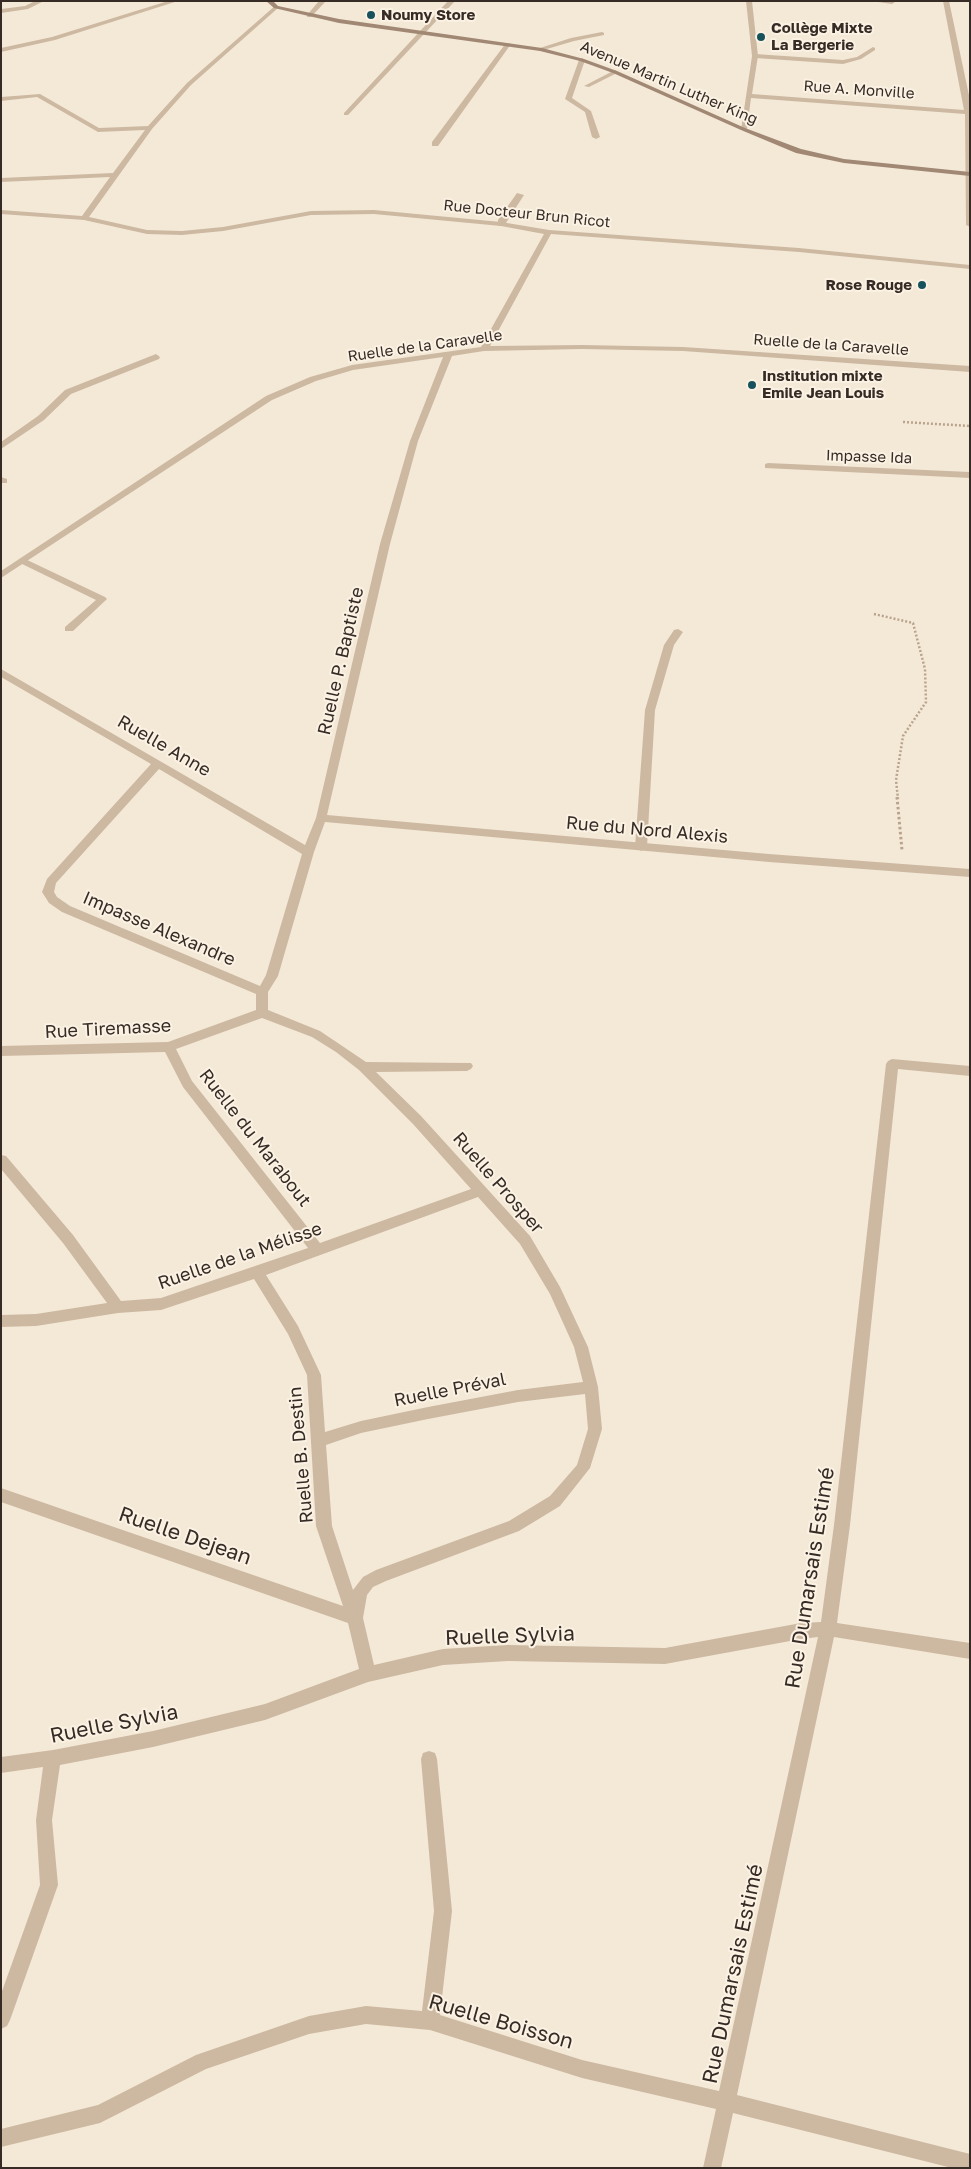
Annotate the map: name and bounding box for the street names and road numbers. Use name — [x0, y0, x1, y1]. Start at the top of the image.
street label: Avenue Martin Luther King — [578, 37, 760, 129]
street label: Rue A. Monville — [803, 77, 915, 103]
street label: Rue Docteur Brun Ricot — [443, 196, 611, 232]
street label: Ruelle de la Caravelle — [347, 326, 503, 366]
street label: Ruelle de la Caravelle — [753, 331, 909, 359]
street label: Impasse Ida — [825, 446, 913, 468]
street label: Ruelle P. Baptiste — [313, 585, 369, 737]
street label: Ruelle Anne — [114, 711, 214, 781]
street label: Rue du Nord Alexis — [565, 812, 729, 848]
street label: Impasse Alexandre — [80, 887, 238, 971]
street label: Rue Tiremasse — [44, 1015, 172, 1043]
street label: Ruelle du Marabout — [195, 1065, 315, 1211]
street label: Ruelle Prosper — [448, 1128, 548, 1238]
street label: Ruelle de la Mélisse — [155, 1218, 325, 1294]
street label: Ruelle Préval — [392, 1369, 508, 1411]
street label: Ruelle B. Destin — [284, 1386, 318, 1524]
street label: Rue Dumarsais Estimé — [780, 1466, 840, 1690]
street label: Ruelle Dejean — [115, 1501, 255, 1571]
street label: Ruelle Sylvia — [445, 1621, 575, 1651]
street label: Ruelle Sylvia — [48, 1699, 180, 1749]
street label: Rue Dumarsais Estimé — [697, 1862, 769, 2086]
street label: Ruelle Boisson — [426, 1989, 576, 2055]

